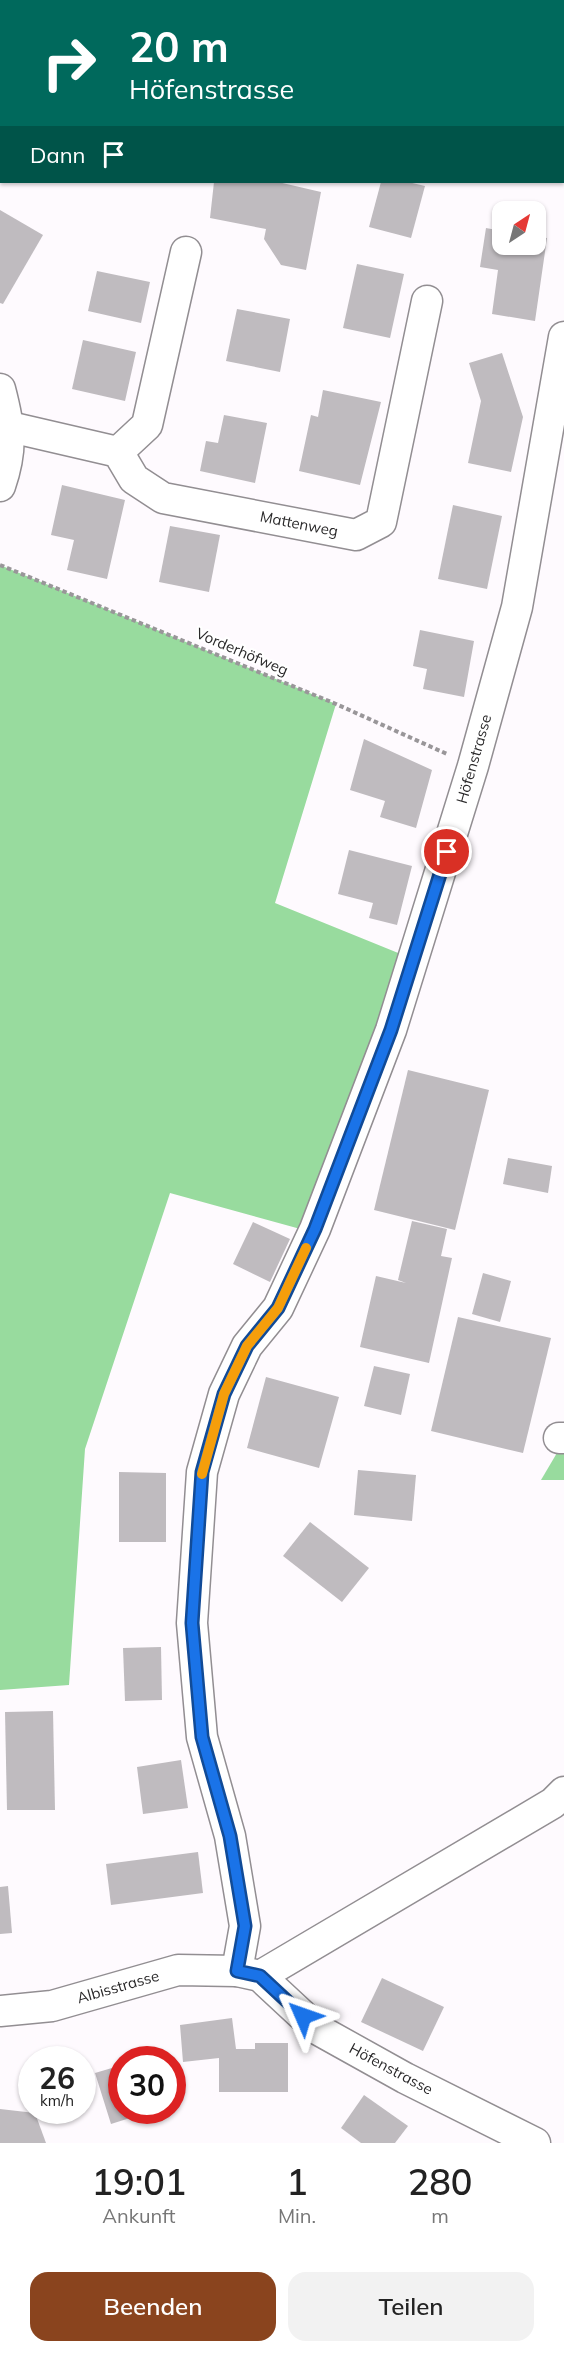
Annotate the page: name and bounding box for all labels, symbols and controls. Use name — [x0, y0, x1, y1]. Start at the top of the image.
text: 20 m — [129, 20, 229, 73]
icon: right — [30, 24, 108, 102]
text: Höfenstrasse — [129, 72, 294, 106]
icon: arrive — [97, 138, 130, 171]
text: Dann — [30, 141, 85, 169]
north arrow — [492, 201, 546, 255]
map controls — [492, 201, 546, 255]
street label: Mattenweg — [258, 507, 340, 540]
street label: Vorderhöfweg — [193, 624, 291, 680]
street label: Höfenstrasse — [452, 712, 495, 806]
pin — [421, 826, 472, 877]
icon: arrive — [430, 835, 463, 868]
street label: Albisstrasse — [75, 1966, 161, 2007]
position arrow — [271, 1984, 335, 2048]
street label: Höfenstrasse — [346, 2039, 436, 2099]
speed limit sign: 30 — [108, 2046, 186, 2124]
text: 26 — [39, 2059, 75, 2097]
text: km/h — [40, 2091, 74, 2110]
text: 19:01 — [92, 2159, 186, 2204]
text: 1 — [286, 2159, 308, 2204]
text: 280 — [408, 2159, 472, 2204]
text: Ankunft — [102, 2203, 176, 2228]
text: Min. — [278, 2203, 316, 2228]
text: m — [431, 2203, 449, 2228]
button: Beenden — [30, 2272, 276, 2341]
button: Teilen — [288, 2272, 534, 2341]

